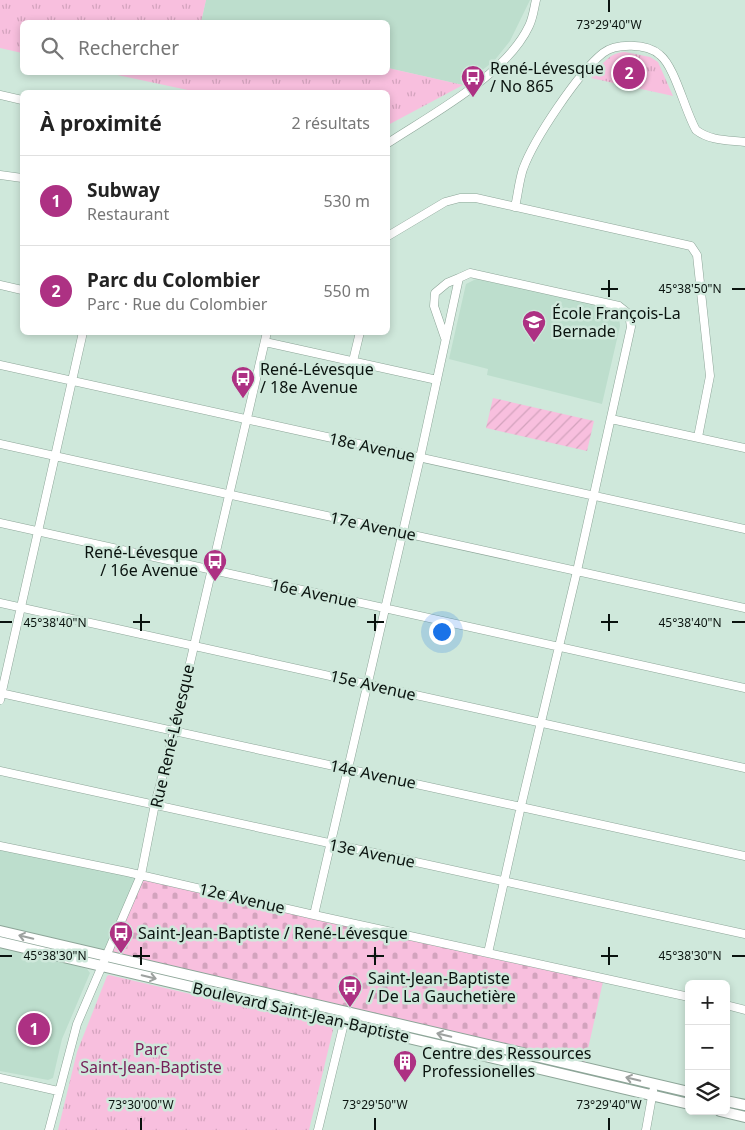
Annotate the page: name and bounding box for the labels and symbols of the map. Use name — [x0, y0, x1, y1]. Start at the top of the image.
text: 73°29'40"W — [576, 16, 642, 33]
pin: 2 — [613, 54, 645, 92]
place label: René-Lévesque / No 865 — [490, 57, 604, 97]
bus stop icon: René-Lévesque / No 865 — [460, 64, 486, 98]
text: 45°38'50"N — [658, 280, 722, 297]
place label: École François-La Bernade — [552, 302, 681, 342]
school or university icon: École François-La Bernade — [521, 309, 547, 343]
place label: René-Lévesque / 18e Avenue — [260, 358, 374, 398]
bus stop icon: René-Lévesque / 18e Avenue — [230, 365, 256, 399]
street label: 18e Avenue — [327, 427, 417, 467]
street label: 17e Avenue — [328, 506, 418, 546]
place label: René-Lévesque / 16e Avenue — [84, 541, 198, 581]
bus stop icon: René-Lévesque / 16e Avenue — [202, 548, 228, 582]
street label: 16e Avenue — [269, 573, 359, 613]
text: 45°38'40"N — [23, 614, 87, 631]
text: 45°38'40"N — [658, 614, 722, 631]
your location — [429, 619, 455, 645]
street label: Rue René-Lévesque — [145, 662, 199, 810]
street label: 15e Avenue — [328, 664, 418, 706]
street label: 14e Avenue — [328, 754, 418, 794]
street label: 13e Avenue — [327, 833, 417, 873]
street label: 12e Avenue — [197, 877, 287, 919]
bus stop icon: Saint-Jean-Baptiste / René-Lévesque — [108, 920, 134, 954]
place label: Saint-Jean-Baptiste / René-Lévesque — [138, 922, 408, 944]
one-way arrow — [18, 932, 34, 941]
text: 45°38'30"N — [23, 947, 87, 964]
text: 45°38'30"N — [658, 947, 722, 964]
place label: Saint-Jean-Baptiste / De La Gauchetière — [368, 967, 516, 1007]
one-way arrow — [141, 973, 157, 982]
bus stop icon: Saint-Jean-Baptiste / De La Gauchetière — [337, 974, 363, 1008]
street label: Boulevard Saint-Jean-Baptiste — [190, 976, 412, 1048]
pin: 1 — [18, 1010, 50, 1048]
one-way arrow — [436, 1030, 452, 1039]
park label: Parc Saint-Jean-Baptiste — [80, 1038, 222, 1078]
place label: Centre des Ressources Professionelles — [422, 1042, 592, 1082]
building icon: Centre des Ressources Professionelles — [392, 1049, 418, 1083]
one-way arrow — [625, 1074, 641, 1083]
text: 73°30'00"W — [108, 1096, 174, 1113]
text: 73°29'50"W — [342, 1096, 408, 1113]
text: 73°29'40"W — [576, 1096, 642, 1113]

